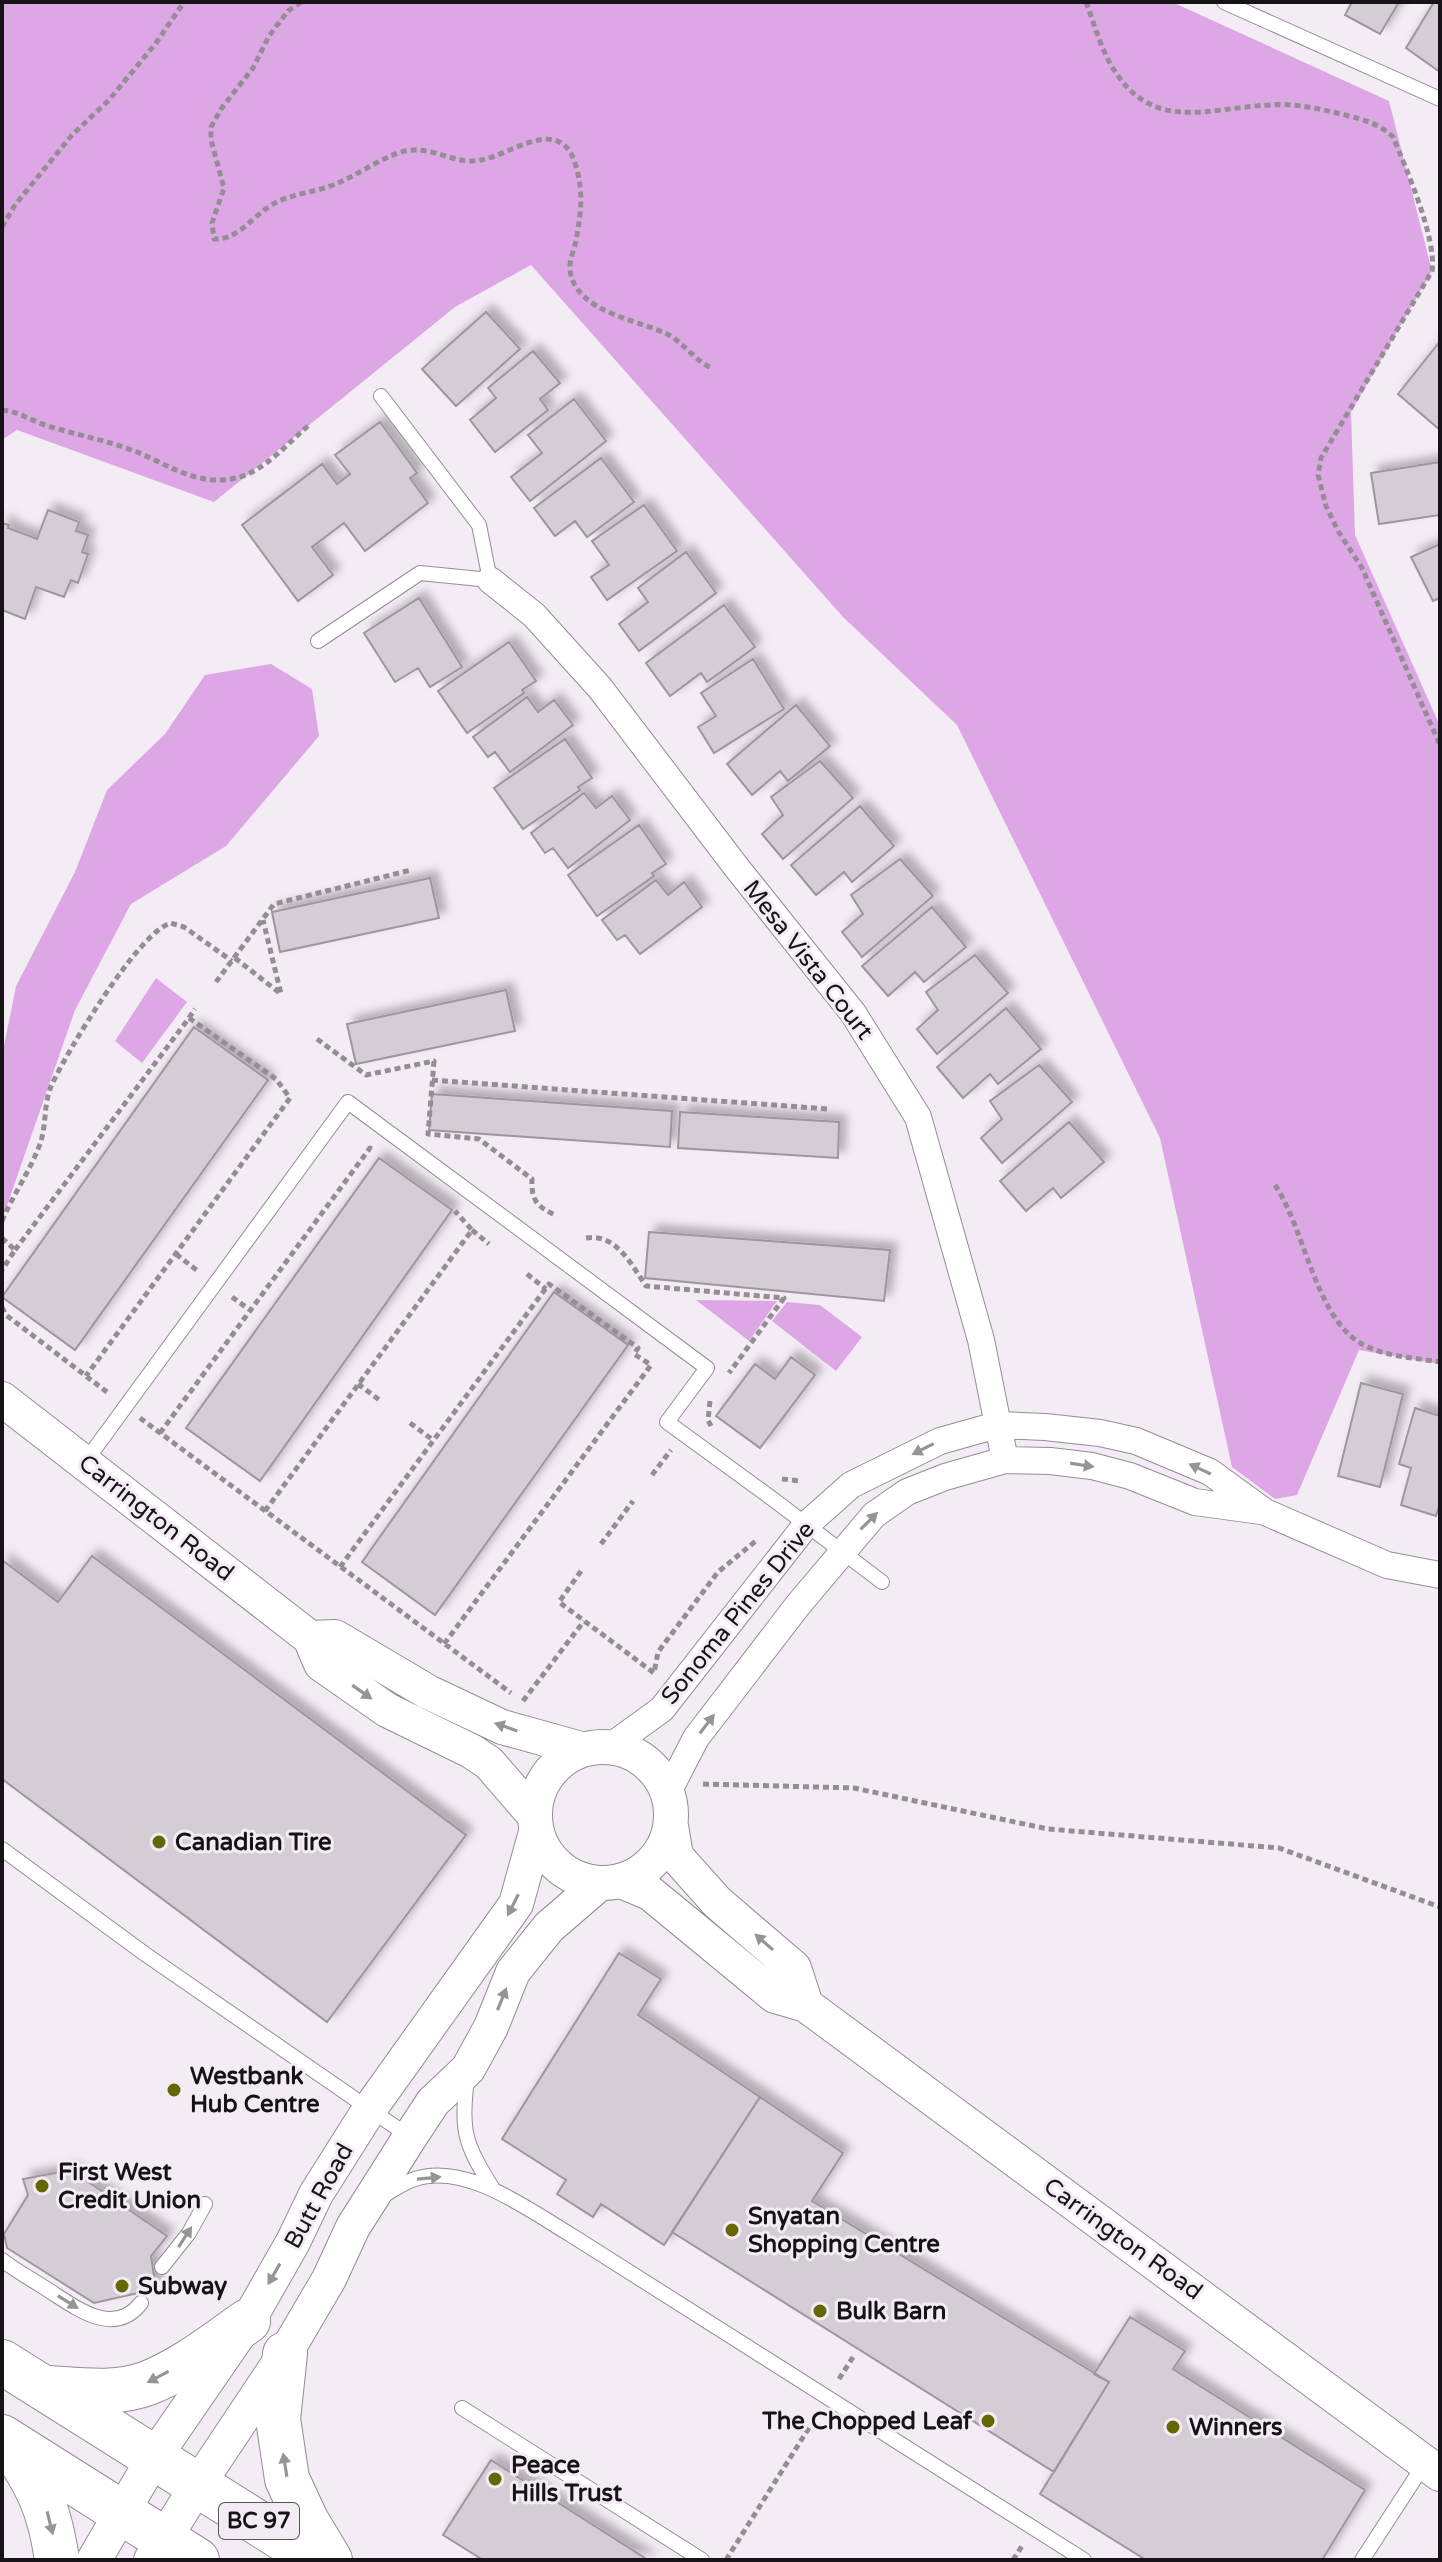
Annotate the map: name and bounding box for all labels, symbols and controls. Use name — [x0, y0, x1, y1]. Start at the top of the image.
street label: Mesa Vista Court — [737, 875, 879, 1045]
one-way arrow — [912, 1443, 935, 1456]
street label: Carrington Road — [73, 1448, 239, 1588]
one-way arrow — [1070, 1459, 1095, 1472]
one-way arrow — [1189, 1462, 1212, 1475]
one-way arrow — [859, 1513, 878, 1531]
street label: Sonoma Pines Drive — [655, 1516, 821, 1710]
one-way arrow — [352, 1684, 373, 1699]
one-way arrow — [698, 1714, 714, 1734]
one-way arrow — [494, 1721, 518, 1733]
place label: Canadian Tire — [175, 1828, 332, 1857]
marker: Canadian Tire — [150, 1833, 168, 1851]
one-way arrow — [506, 1894, 519, 1917]
one-way arrow — [754, 1934, 774, 1952]
one-way arrow — [496, 1987, 509, 2011]
place label: Westbank Hub Centre — [190, 2062, 320, 2119]
marker: Westbank Hub Centre — [165, 2081, 183, 2099]
street label: Butt Road — [278, 2138, 360, 2254]
place label: First West Credit Union — [58, 2158, 201, 2215]
one-way arrow — [417, 2171, 442, 2184]
street label: Carrington Road — [1038, 2172, 1208, 2306]
marker: First West Credit Union — [33, 2177, 51, 2195]
place label: Snyatan Shopping Centre — [748, 2202, 940, 2259]
marker: Snyatan Shopping Centre — [723, 2221, 741, 2239]
one-way arrow — [178, 2226, 192, 2248]
one-way arrow — [267, 2263, 281, 2285]
place label: Subway — [138, 2272, 227, 2301]
marker: Subway — [113, 2277, 131, 2295]
one-way arrow — [57, 2294, 78, 2309]
place label: Bulk Barn — [836, 2297, 946, 2326]
marker: Bulk Barn — [811, 2302, 829, 2320]
one-way arrow — [147, 2371, 170, 2384]
place label: The Chopped Leaf — [761, 2407, 973, 2436]
marker: The Chopped Leaf — [979, 2412, 997, 2430]
place label: Winners — [1189, 2413, 1283, 2442]
marker: Winners — [1164, 2418, 1182, 2436]
place label: Peace Hills Trust — [511, 2451, 623, 2508]
one-way arrow — [278, 2452, 291, 2477]
marker: Peace Hills Trust — [486, 2470, 504, 2488]
road number: BC 97 — [219, 2503, 299, 2539]
one-way arrow — [45, 2511, 57, 2536]

